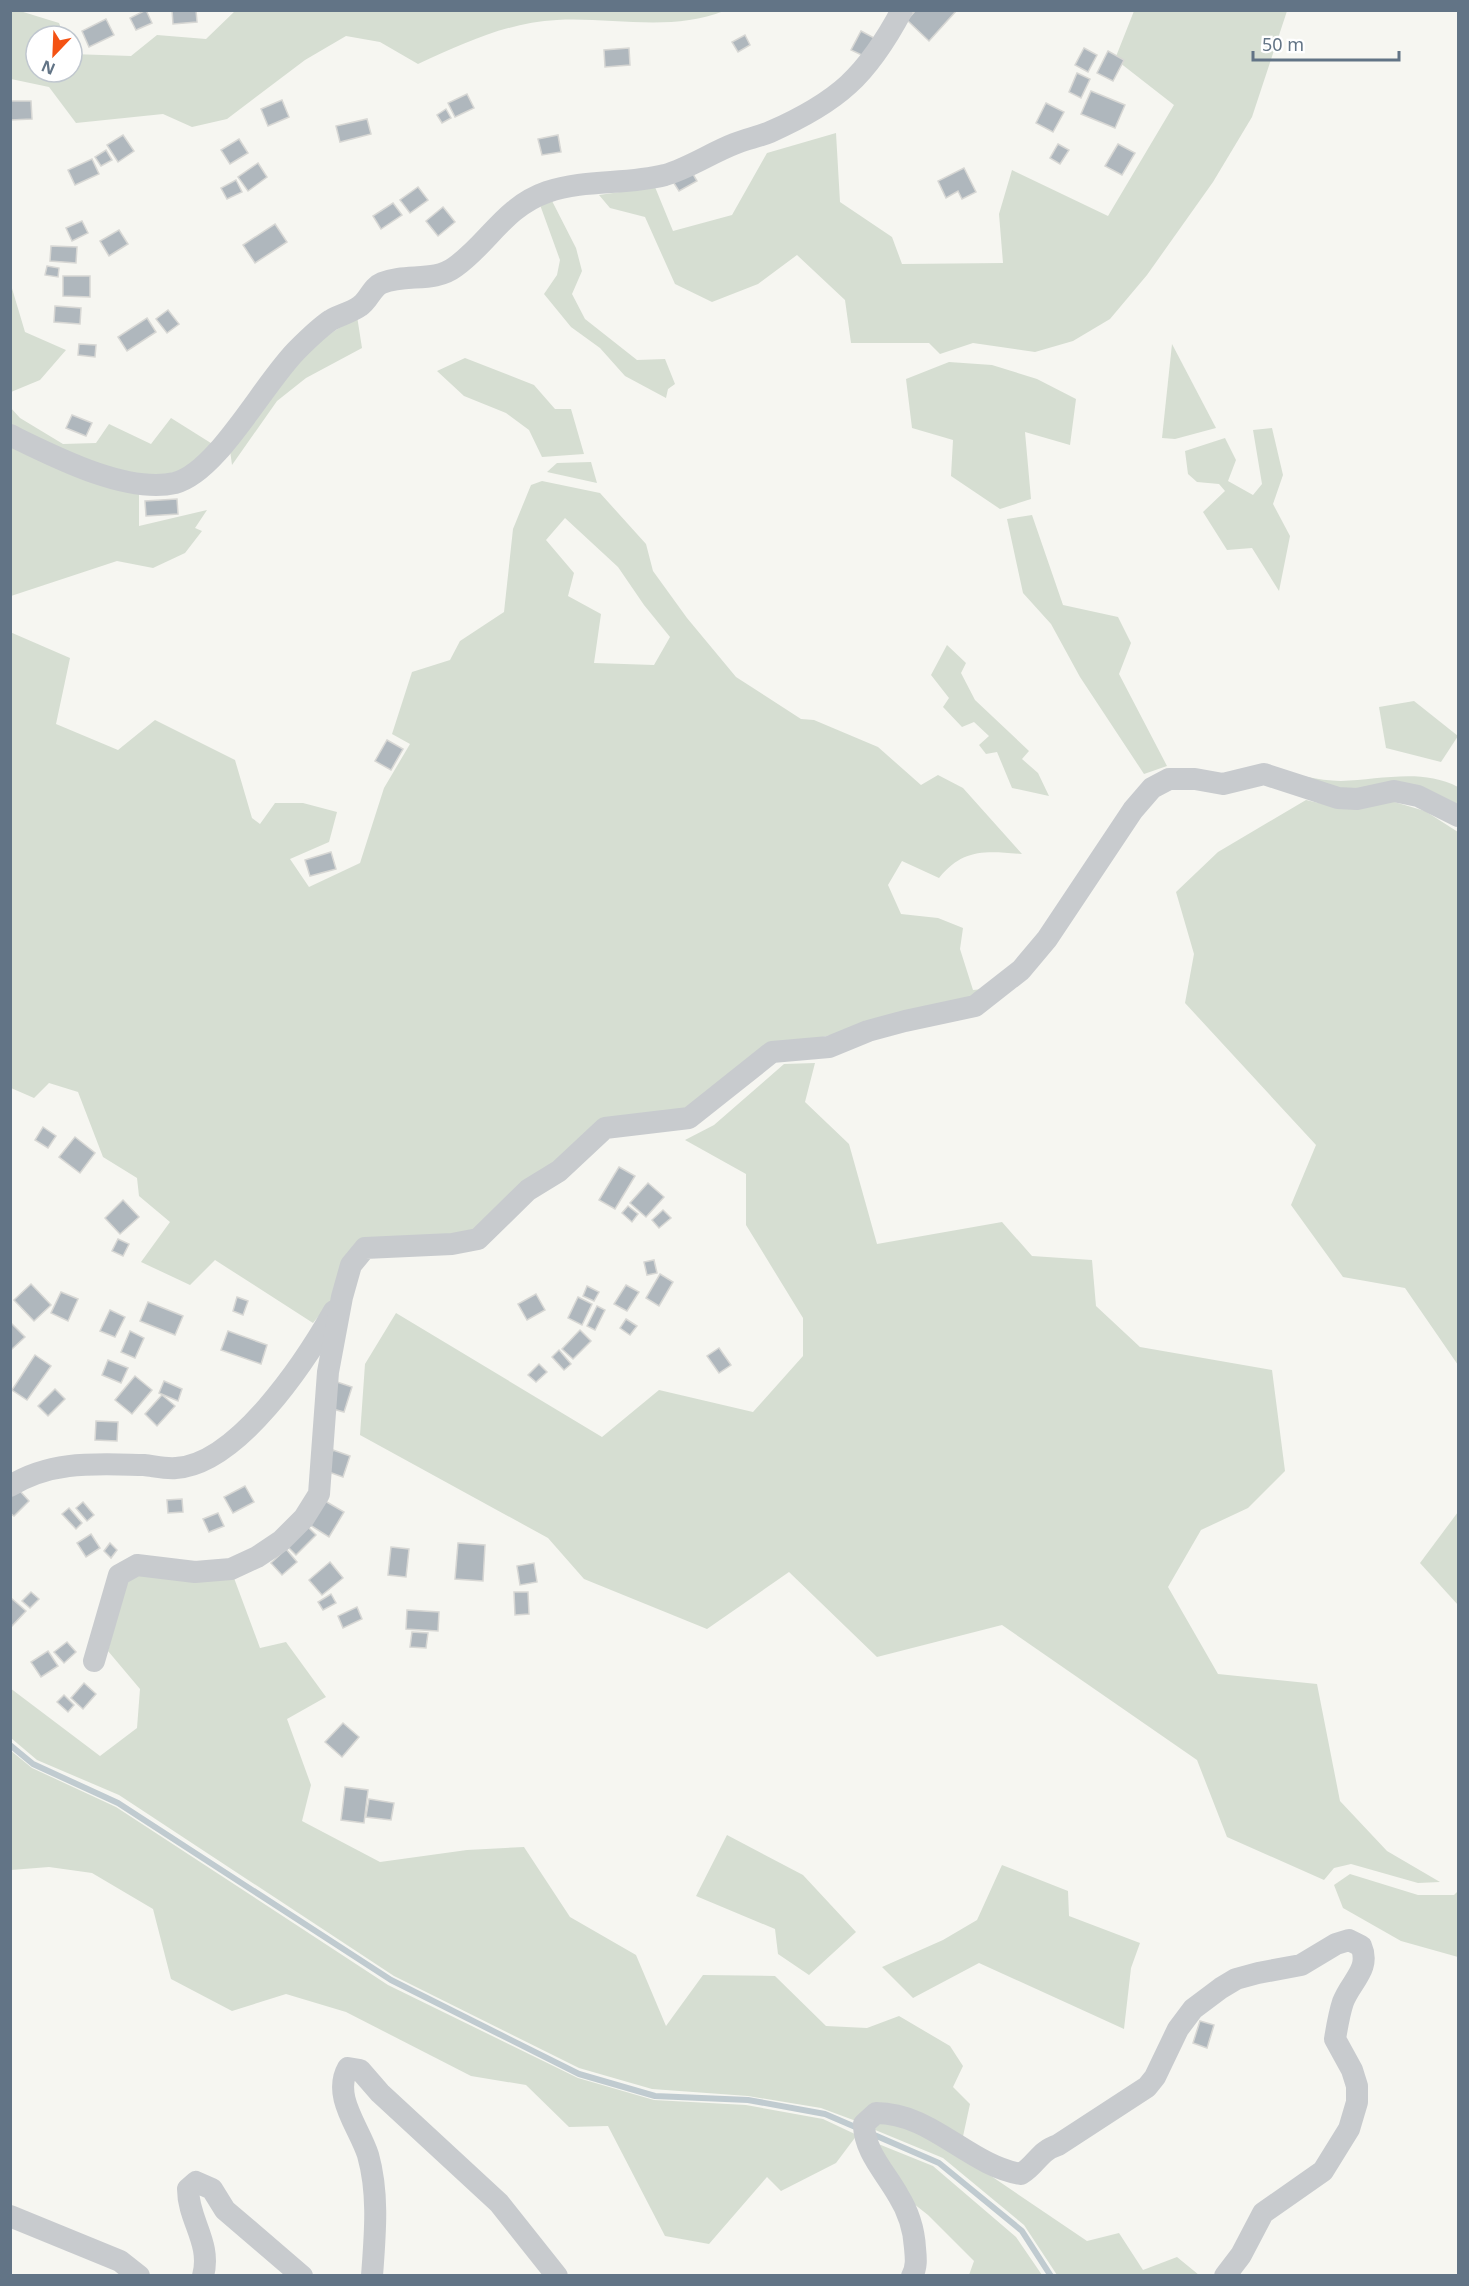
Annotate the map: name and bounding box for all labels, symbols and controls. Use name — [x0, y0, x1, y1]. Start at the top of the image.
north arrow — [24, 24, 84, 84]
scale bar — [1253, 24, 1398, 62]
text: 50 m — [1262, 32, 1304, 56]
text: N — [38, 55, 58, 80]

